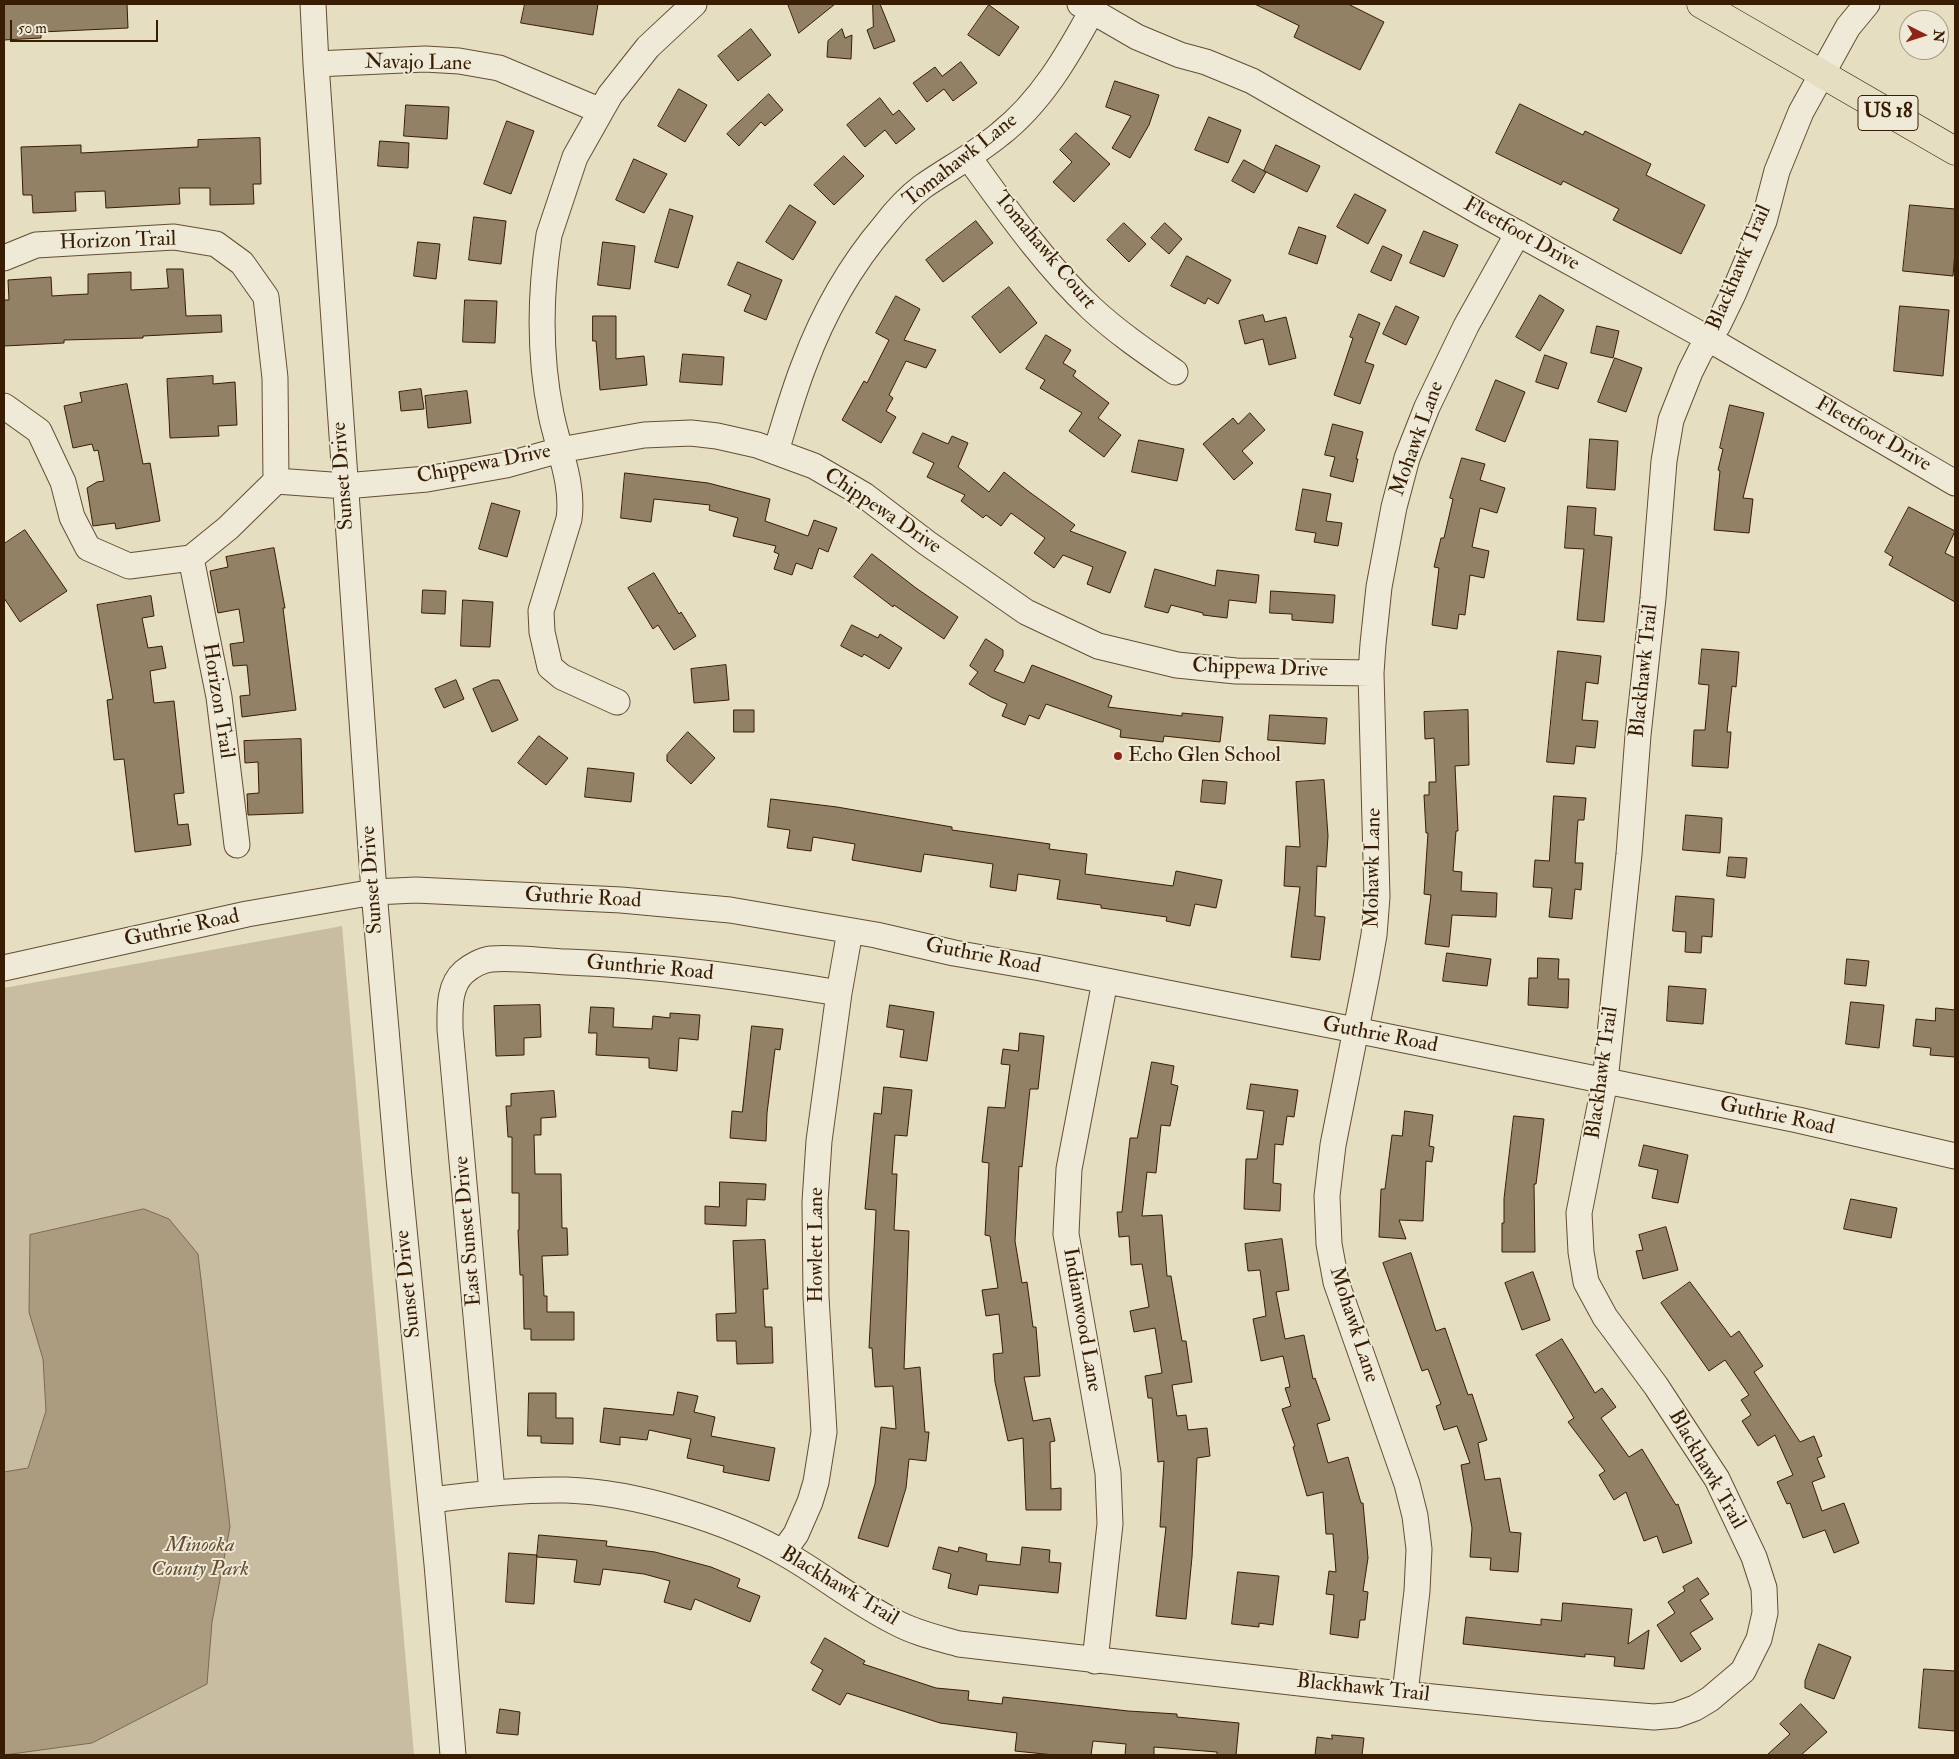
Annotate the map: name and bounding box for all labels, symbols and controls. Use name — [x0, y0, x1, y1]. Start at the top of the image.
scale bar — [12, 10, 160, 42]
north arrow — [1899, 10, 1949, 60]
text: 50 m — [18, 19, 47, 38]
text: N — [1929, 29, 1947, 43]
street label: Navajo Lane — [364, 50, 472, 78]
road number: US 18 — [1858, 96, 1918, 130]
street label: Tomahawk Lane — [899, 109, 1023, 213]
street label: Tomahawk Court — [988, 187, 1100, 315]
street label: Fleetfoot Drive — [1458, 193, 1584, 277]
street label: Blackhawk Trail — [1702, 202, 1778, 334]
street label: Horizon Trail — [59, 227, 177, 257]
street label: Mohawk Lane — [1386, 378, 1450, 500]
street label: Fleetfoot Drive — [1811, 392, 1935, 478]
street label: Sunset Drive — [328, 421, 360, 531]
street label: Chippewa Drive — [415, 440, 553, 490]
street label: Chippewa Drive — [819, 464, 945, 560]
street label: Blackhawk Trail — [1625, 603, 1665, 739]
street label: Horizon Trail — [195, 641, 239, 761]
street label: Chippewa Drive — [1192, 654, 1328, 684]
place label: Echo Glen School — [1128, 743, 1281, 769]
marker: Echo Glen School — [1112, 750, 1124, 762]
street label: Mohawk Lane — [1360, 808, 1388, 928]
street label: Sunset Drive — [357, 825, 389, 935]
street label: Guthrie Road — [524, 883, 642, 915]
street label: Guthrie Road — [122, 905, 242, 953]
street label: Guthrie Road — [923, 933, 1043, 981]
street label: Gunthrie Road — [585, 951, 715, 987]
street label: Blackhawk Trail — [1581, 1005, 1625, 1141]
street label: Guthrie Road — [1320, 1012, 1440, 1060]
street label: Guthrie Road — [1717, 1093, 1837, 1141]
street label: East Sunset Drive — [450, 1155, 488, 1307]
street label: Howlett Lane — [804, 1187, 830, 1303]
street label: Sunset Drive — [391, 1229, 427, 1339]
street label: Indianwood Lane — [1056, 1246, 1106, 1394]
street label: Mohawk Lane — [1322, 1264, 1384, 1386]
street label: Blackhawk Trail — [1662, 1406, 1750, 1534]
park label: Minooka County Park — [151, 1533, 249, 1583]
street label: Blackhawk Trail — [775, 1542, 903, 1632]
street label: Blackhawk Trail — [1295, 1669, 1431, 1709]

